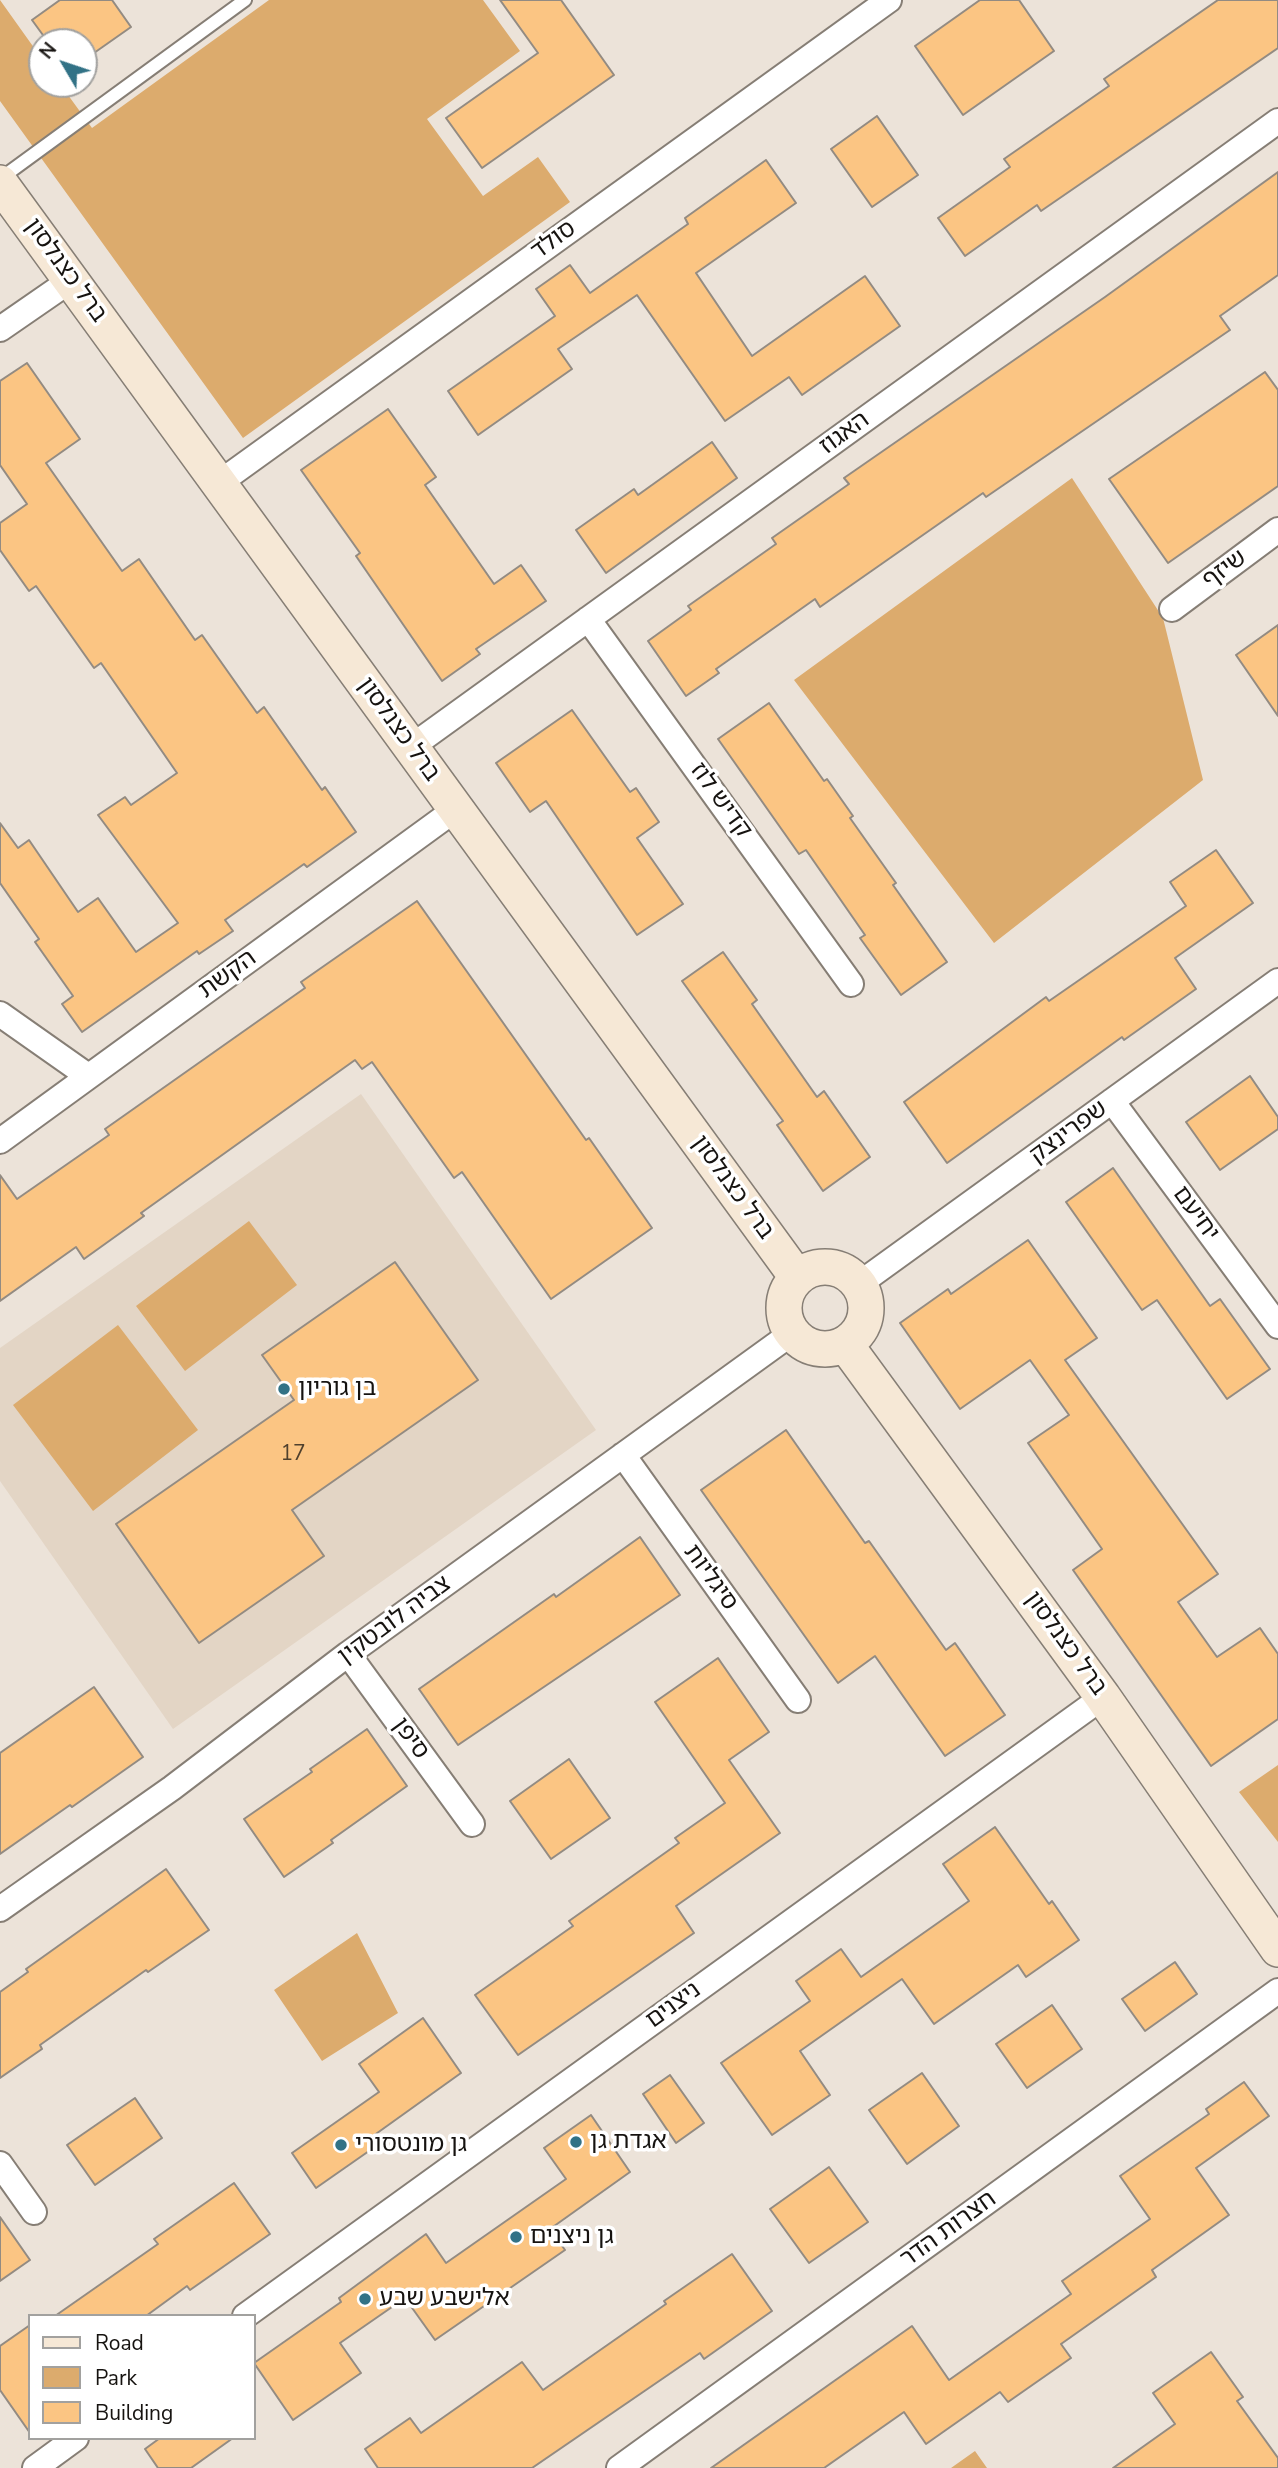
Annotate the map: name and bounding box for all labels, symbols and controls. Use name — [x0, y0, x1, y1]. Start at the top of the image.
north arrow — [28, 28, 98, 98]
text: N — [34, 37, 63, 65]
street label: ברל כצנלסון — [18, 213, 112, 329]
street label: סולד — [526, 215, 582, 267]
street label: האגוז — [815, 406, 875, 462]
street label: שיזף — [1197, 544, 1253, 596]
street label: ברל כצנלסון — [351, 672, 445, 788]
street label: קדיש לוז — [683, 758, 757, 844]
street label: הקשת — [194, 945, 262, 1005]
street label: שפרינצק — [1025, 1095, 1113, 1171]
street label: ברל כצנלסון — [685, 1130, 779, 1246]
street label: יחיעם — [1166, 1181, 1224, 1247]
place label: בן גוריון — [298, 1375, 376, 1403]
marker: בן גוריון — [276, 1381, 292, 1397]
house number: 17 — [280, 1442, 306, 1468]
street label: סיגליות — [676, 1539, 744, 1617]
street label: צביה לובטקין — [333, 1570, 457, 1672]
street label: ברל כצנלסון — [1018, 1586, 1112, 1702]
street label: סיפן — [385, 1713, 435, 1765]
street label: ניצנים — [641, 1977, 707, 2035]
place label: אגדת גן — [590, 2128, 667, 2156]
place label: גן מונטסורי — [355, 2131, 467, 2159]
marker: אגדת גן — [568, 2134, 584, 2150]
marker: גן מונטסורי — [333, 2137, 349, 2153]
street label: חצרות הדר — [895, 2186, 1003, 2274]
place label: גן ניצנים — [530, 2223, 614, 2251]
marker: גן ניצנים — [508, 2229, 524, 2245]
place label: אלישבע שבע — [379, 2285, 510, 2313]
marker: אלישבע שבע — [357, 2291, 373, 2307]
legend — [28, 2314, 256, 2440]
text: Road — [95, 2329, 144, 2357]
text: Park — [95, 2364, 137, 2392]
text: Building — [95, 2399, 173, 2427]

